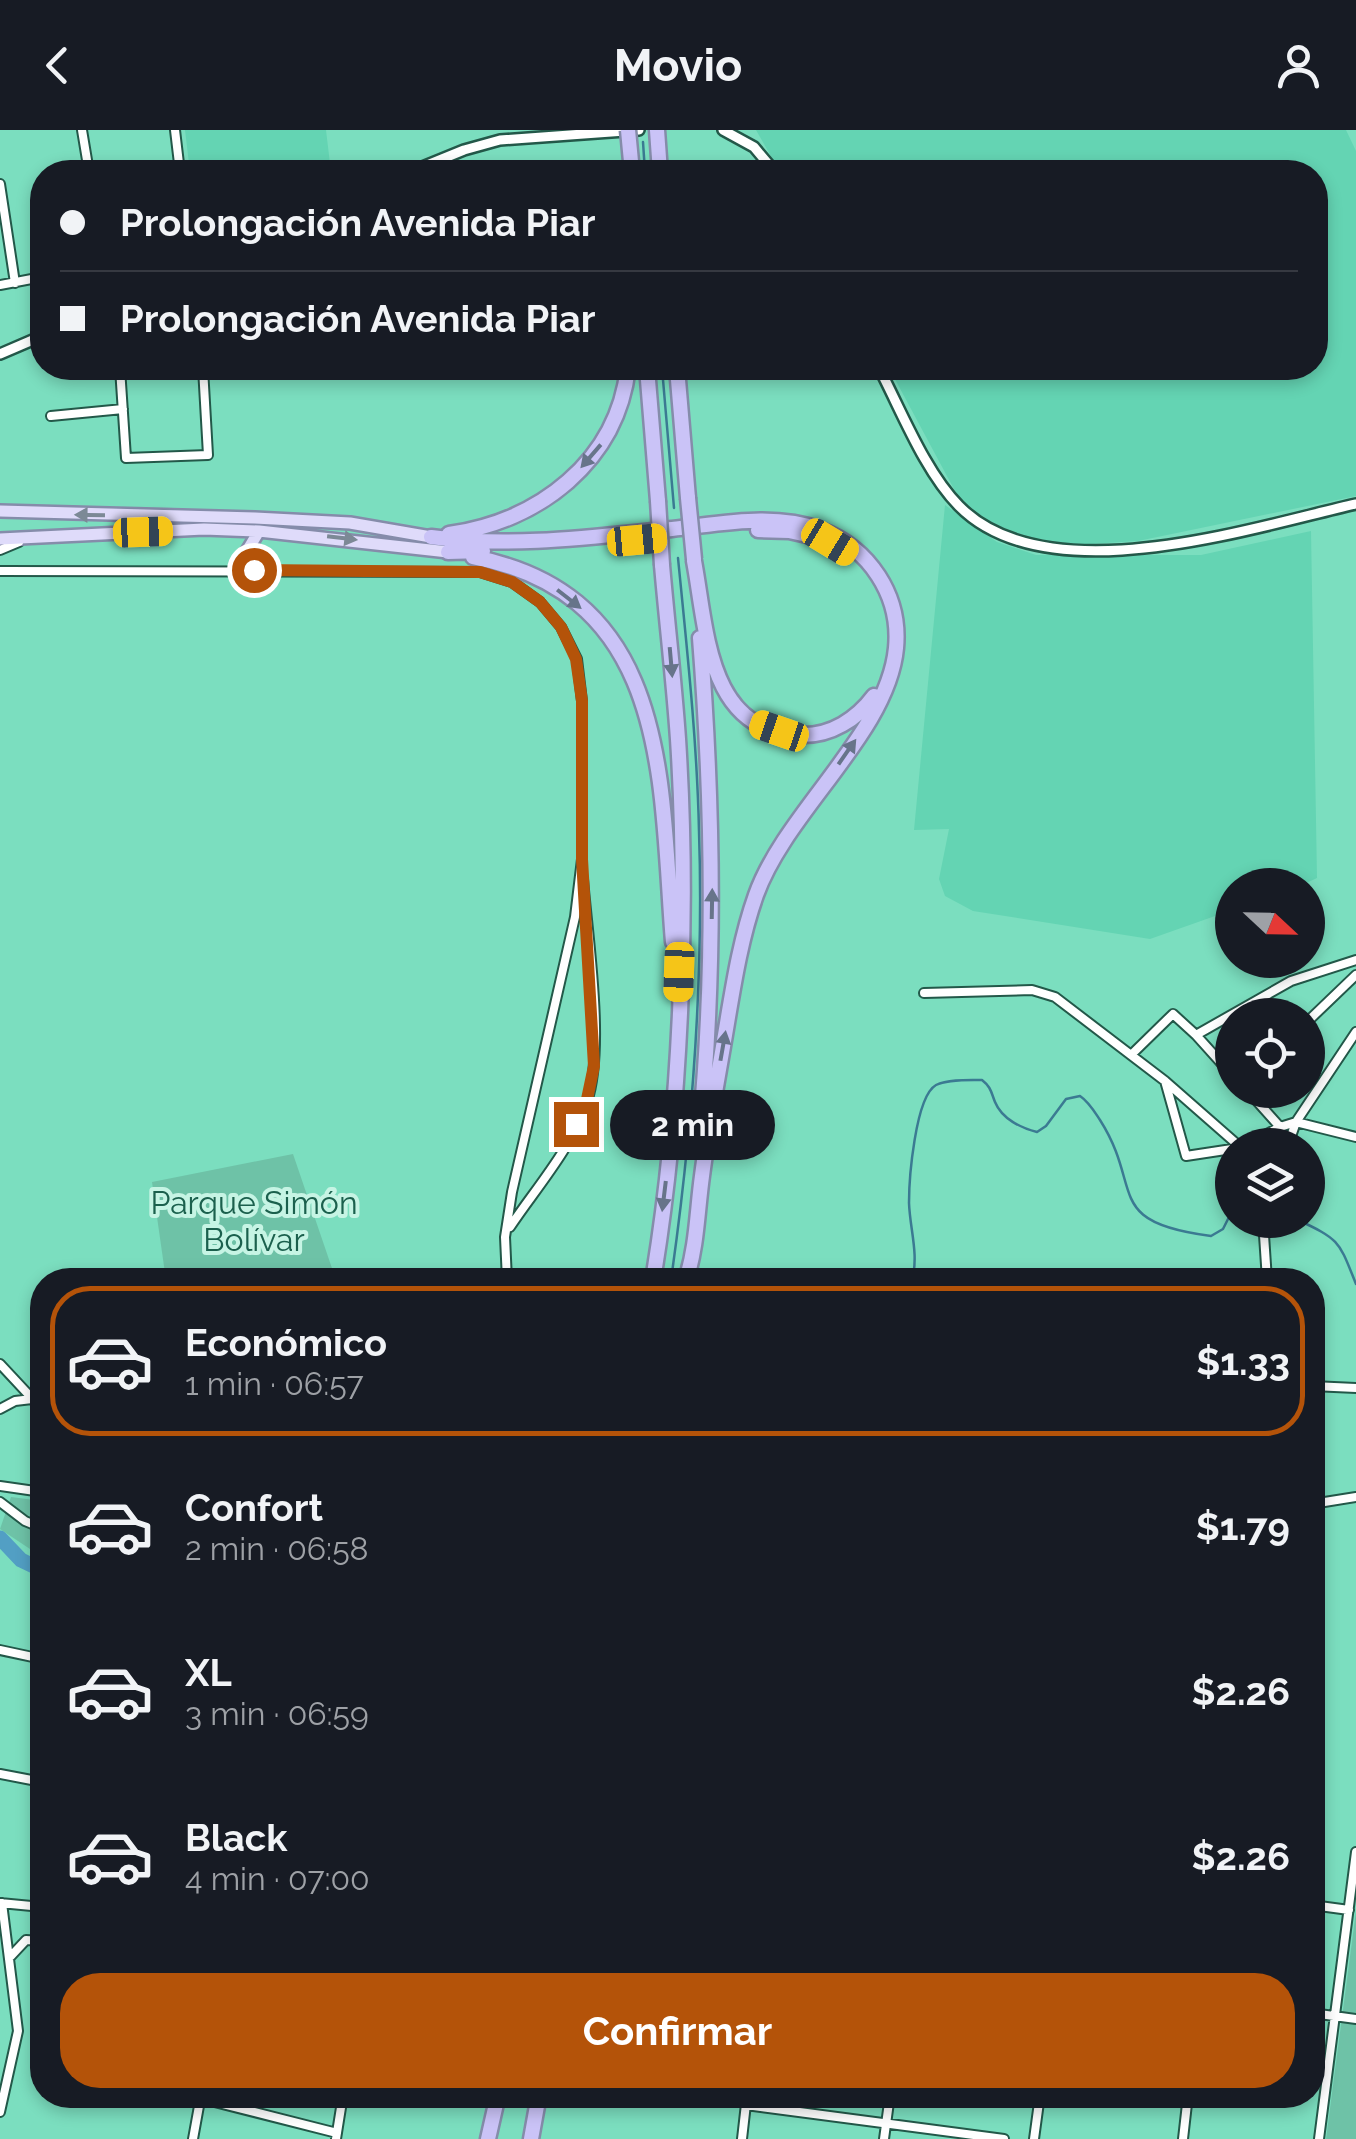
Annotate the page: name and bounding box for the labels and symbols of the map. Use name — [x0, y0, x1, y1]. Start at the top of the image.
one-way arrow — [580, 443, 602, 468]
one-way arrow — [73, 507, 105, 523]
car — [797, 514, 863, 570]
car — [112, 516, 174, 548]
car — [606, 522, 668, 558]
one-way arrow — [327, 530, 358, 546]
route start — [232, 548, 277, 593]
one-way arrow — [556, 588, 582, 609]
one-way arrow — [663, 646, 679, 678]
car — [746, 707, 812, 755]
one-way arrow — [837, 738, 856, 765]
north arrow — [1215, 868, 1325, 978]
one-way arrow — [704, 887, 720, 919]
car — [663, 941, 695, 1003]
one-way arrow — [716, 1030, 731, 1061]
callout: 2 min — [611, 1089, 776, 1159]
route end — [554, 1102, 599, 1147]
one-way arrow — [656, 1180, 672, 1212]
park label: Parque Simón Bolívar — [150, 1184, 358, 1258]

